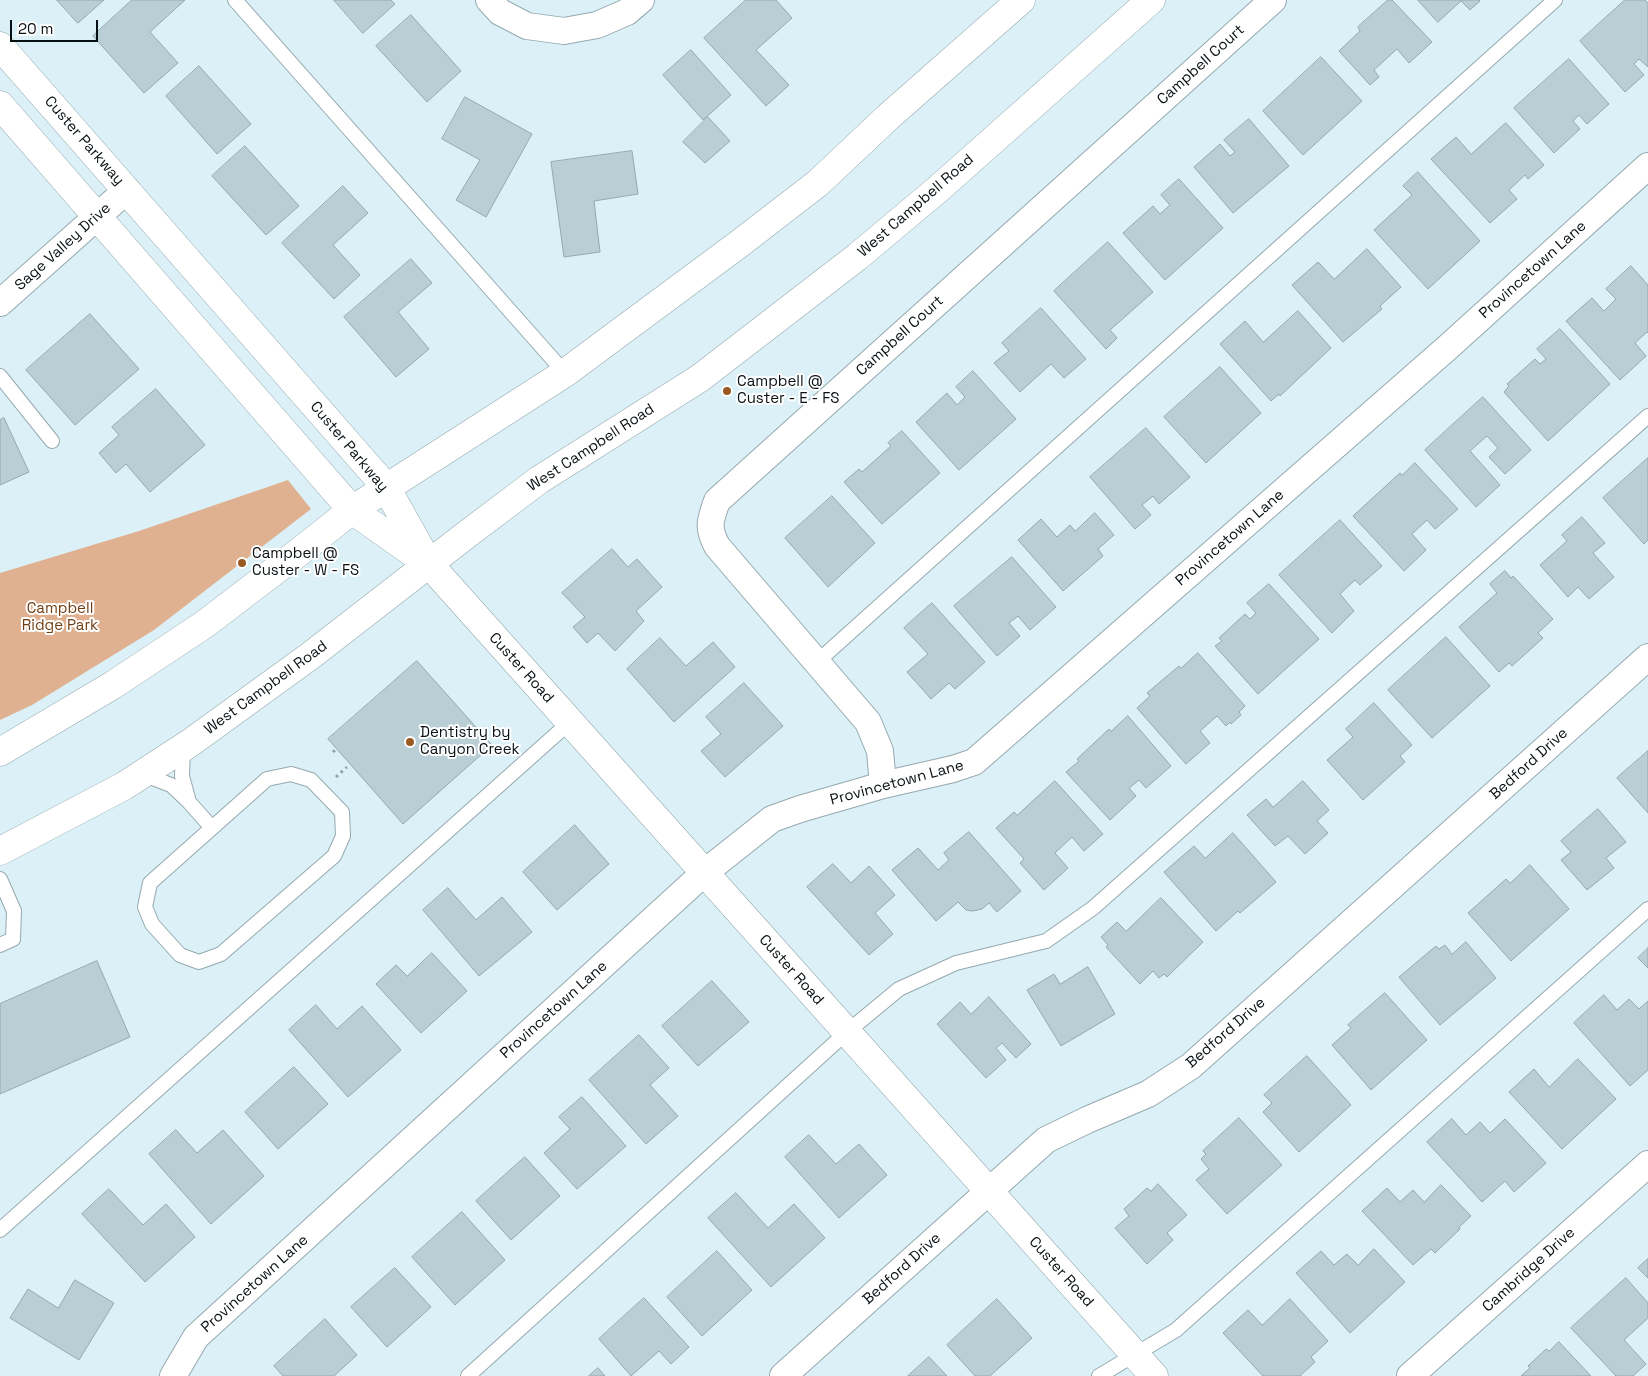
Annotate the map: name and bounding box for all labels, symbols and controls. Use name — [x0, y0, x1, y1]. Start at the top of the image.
scale bar — [12, 10, 100, 42]
text: 20 m — [18, 19, 53, 38]
street label: Campbell Court — [1154, 21, 1248, 109]
street label: Custer Parkway — [40, 93, 128, 189]
street label: West Campbell Road — [854, 151, 978, 261]
street label: Sage Valley Drive — [11, 199, 115, 295]
street label: Provincetown Lane — [1476, 217, 1590, 323]
street label: Campbell Court — [853, 292, 947, 380]
place label: Campbell @ Custer - E - FS — [737, 373, 840, 408]
marker: Campbell @ Custer - E - FS — [721, 385, 733, 397]
street label: Custer Parkway — [306, 398, 392, 496]
street label: West Campbell Road — [524, 400, 658, 496]
street label: Provincetown Lane — [1172, 486, 1288, 590]
place label: Campbell @ Custer - W - FS — [252, 545, 359, 580]
marker: Campbell @ Custer - W - FS — [236, 557, 248, 569]
park label: Campbell Ridge Park — [22, 600, 98, 635]
street label: Custer Road — [485, 629, 557, 707]
street label: West Campbell Road — [201, 637, 331, 739]
place label: Dentistry by Canyon Creek — [420, 724, 520, 759]
street label: Bedford Drive — [1486, 724, 1572, 804]
marker: Dentistry by Canyon Creek — [404, 736, 416, 748]
street label: Provincetown Lane — [828, 757, 966, 809]
street label: Custer Road — [755, 931, 827, 1009]
street label: Provincetown Lane — [497, 957, 611, 1063]
street label: Bedford Drive — [1183, 994, 1269, 1072]
street label: Cambridge Drive — [1479, 1224, 1579, 1316]
street label: Bedford Drive — [859, 1229, 945, 1309]
street label: Provincetown Lane — [198, 1231, 312, 1337]
street label: Custer Road — [1025, 1233, 1097, 1311]

